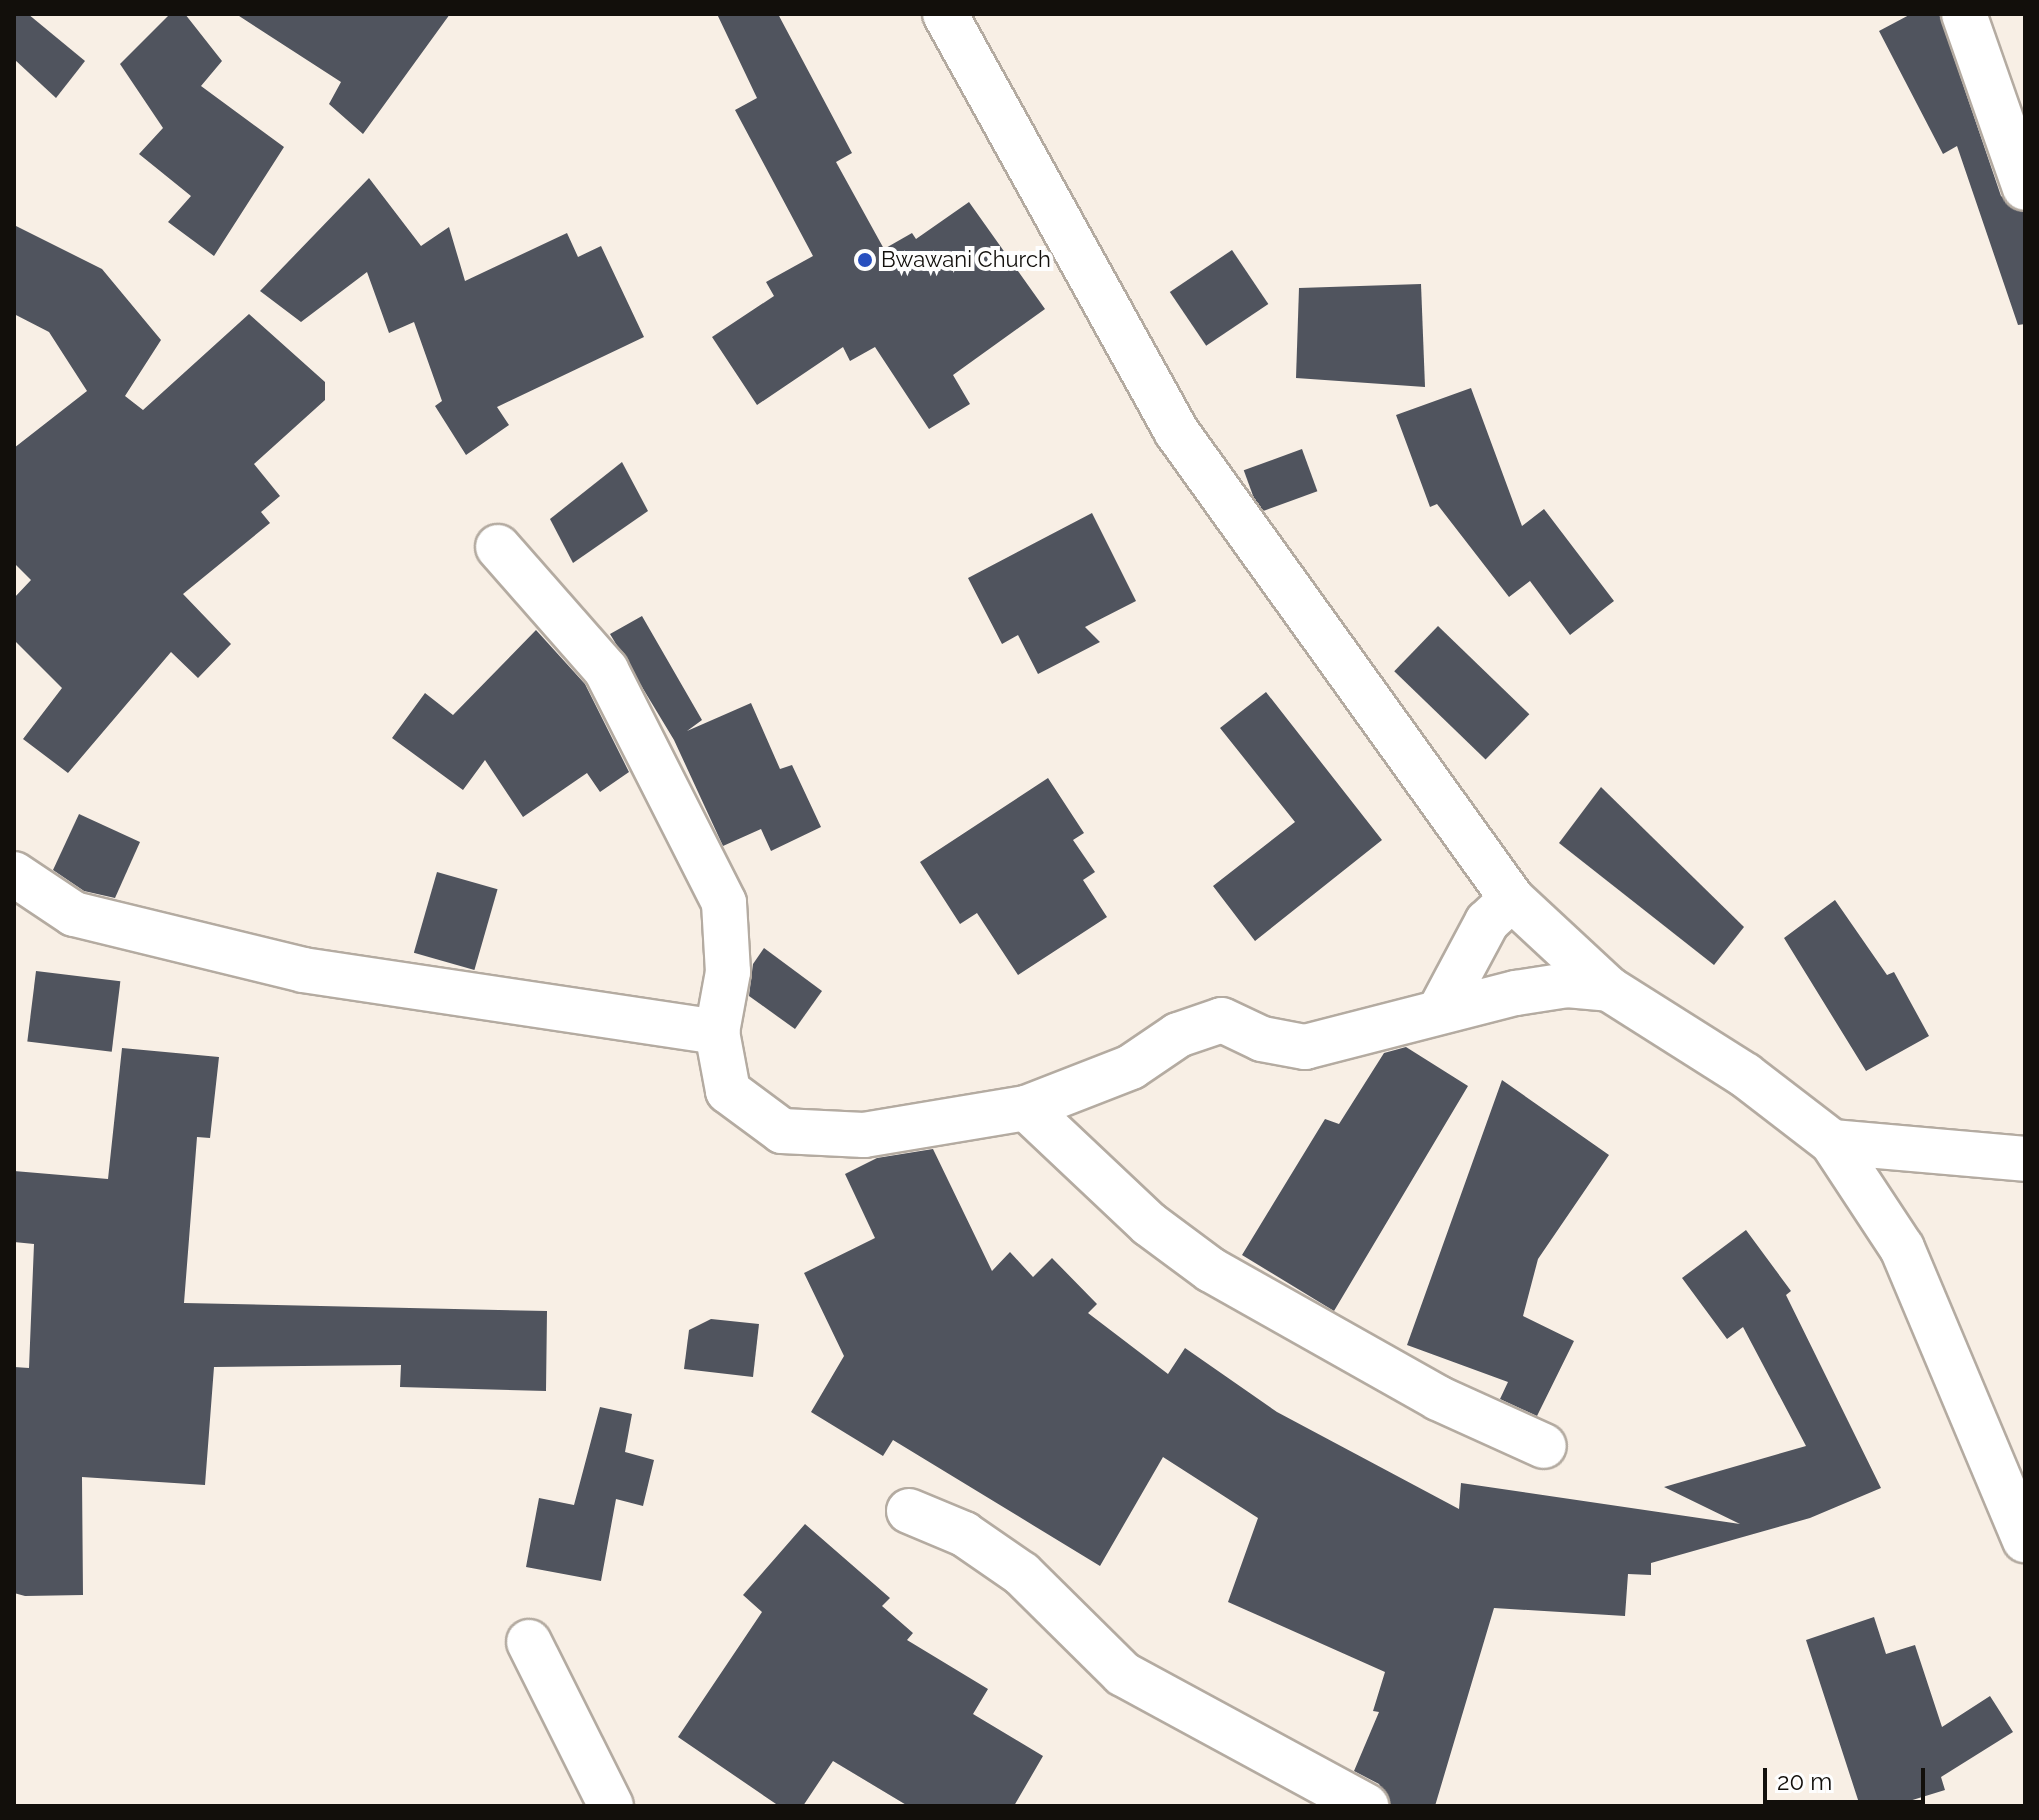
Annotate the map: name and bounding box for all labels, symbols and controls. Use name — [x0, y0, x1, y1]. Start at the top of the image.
place label: Bwawani Church — [881, 247, 1051, 273]
marker: Bwawani Church — [856, 251, 874, 269]
scale bar — [1767, 1752, 1929, 1802]
text: 20 m — [1777, 1767, 1832, 1796]

